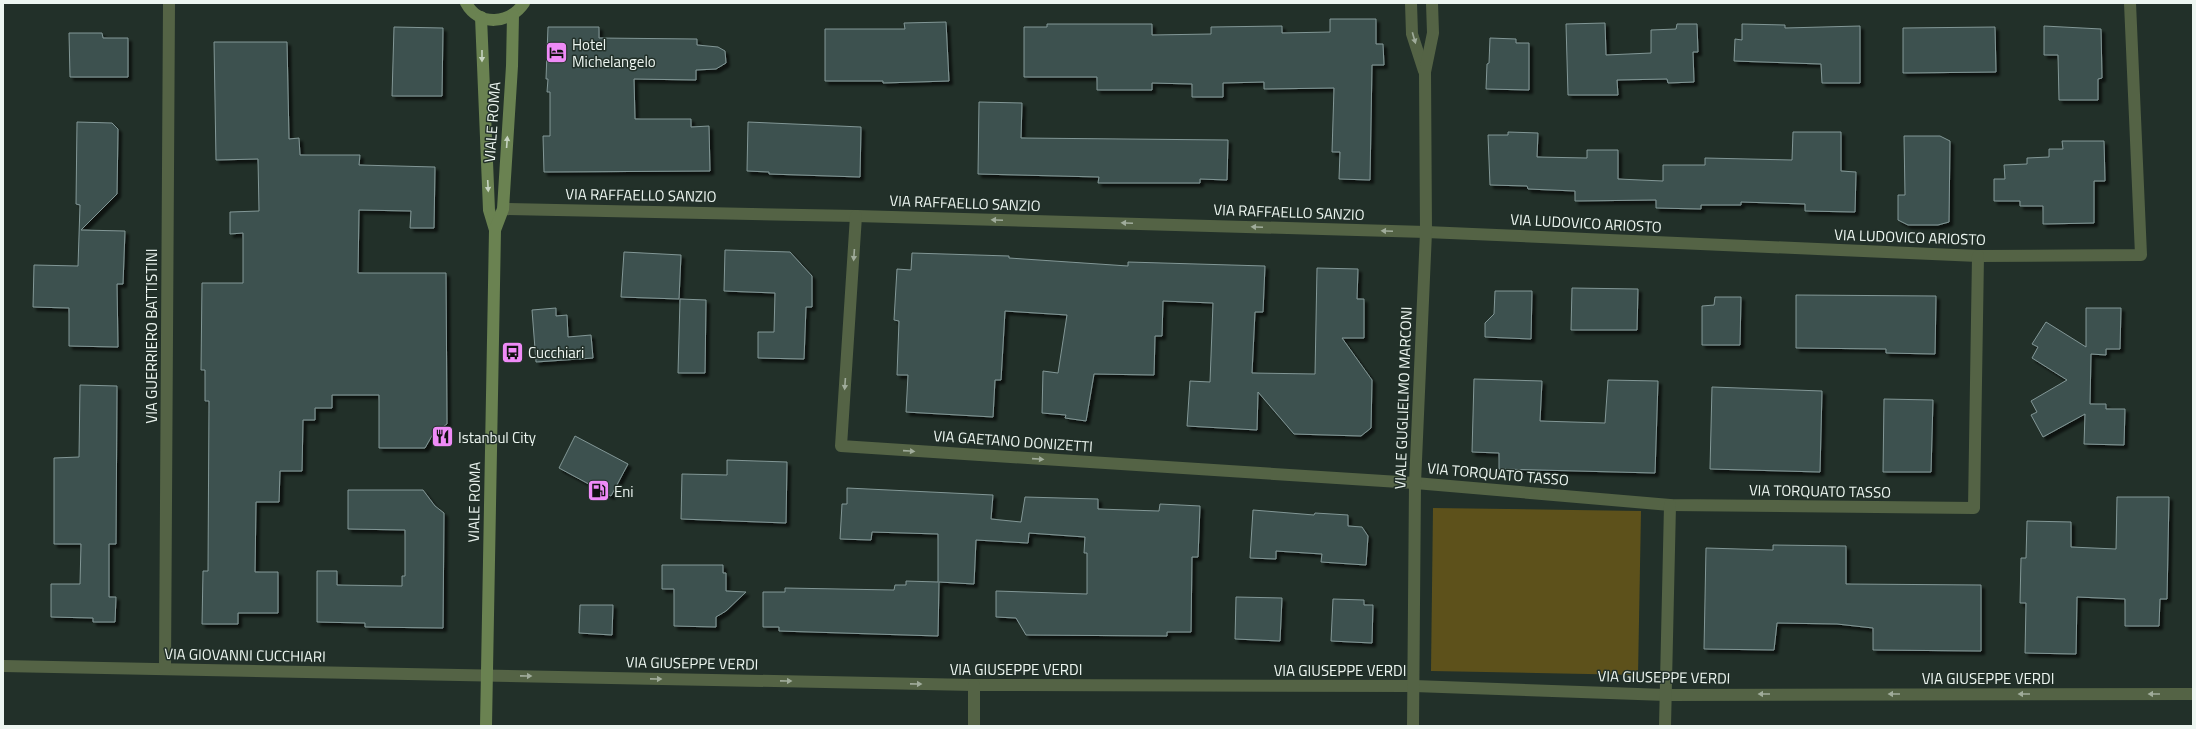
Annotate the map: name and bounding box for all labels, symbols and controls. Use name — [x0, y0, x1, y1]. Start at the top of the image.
place label: Hotel Michelangelo — [572, 33, 656, 73]
one-way arrow — [1411, 33, 1417, 45]
hotel icon: Hotel Michelangelo — [543, 40, 569, 66]
one-way arrow — [479, 50, 485, 63]
street label: VIALE ROMA — [478, 81, 506, 163]
one-way arrow — [503, 136, 510, 148]
one-way arrow — [485, 180, 491, 193]
street label: VIA RAFFAELLO SANZIO — [565, 182, 717, 208]
street label: VIA RAFFAELLO SANZIO — [889, 189, 1041, 217]
street label: VIA RAFFAELLO SANZIO — [1213, 198, 1365, 226]
street label: VIA LUDOVICO ARIOSTO — [1510, 208, 1662, 238]
one-way arrow — [990, 217, 1003, 223]
one-way arrow — [1121, 220, 1133, 227]
street label: VIA LUDOVICO ARIOSTO — [1834, 223, 1986, 251]
one-way arrow — [1250, 224, 1263, 230]
one-way arrow — [1380, 228, 1393, 234]
street label: VIA GUERRIERO BATTISTINI — [140, 248, 163, 424]
one-way arrow — [850, 249, 857, 261]
street label: VIALE GUGLIELMO MARCONI — [1388, 306, 1418, 490]
bus stop icon: Cucchiari — [500, 339, 526, 365]
place label: Cucchiari — [528, 341, 584, 364]
one-way arrow — [842, 378, 849, 390]
restaurant icon: Istanbul City — [429, 424, 455, 450]
street label: VIA GAETANO DONIZETTI — [932, 424, 1094, 458]
place label: Istanbul City — [458, 426, 536, 449]
one-way arrow — [903, 447, 915, 454]
one-way arrow — [1032, 455, 1044, 462]
street label: VIA TORQUATO TASSO — [1426, 456, 1570, 492]
street label: VIALE ROMA — [462, 461, 486, 543]
fuel station icon: Eni — [586, 478, 612, 504]
street label: VIA TORQUATO TASSO — [1749, 478, 1891, 504]
place label: Eni — [614, 480, 634, 503]
street label: VIA GIOVANNI CUCCHIARI — [164, 642, 326, 668]
street label: VIA GIUSEPPE VERDI — [625, 650, 759, 676]
street label: VIA GIUSEPPE VERDI — [950, 658, 1082, 681]
street label: VIA GIUSEPPE VERDI — [1274, 659, 1406, 682]
street label: VIA GIUSEPPE VERDI — [1597, 664, 1731, 690]
street label: VIA GIUSEPPE VERDI — [1922, 667, 2054, 690]
one-way arrow — [520, 673, 533, 679]
one-way arrow — [650, 676, 663, 682]
one-way arrow — [780, 678, 793, 684]
one-way arrow — [910, 681, 923, 687]
one-way arrow — [1757, 691, 1770, 697]
one-way arrow — [1887, 691, 1900, 697]
one-way arrow — [2017, 691, 2030, 697]
one-way arrow — [2147, 691, 2160, 697]

